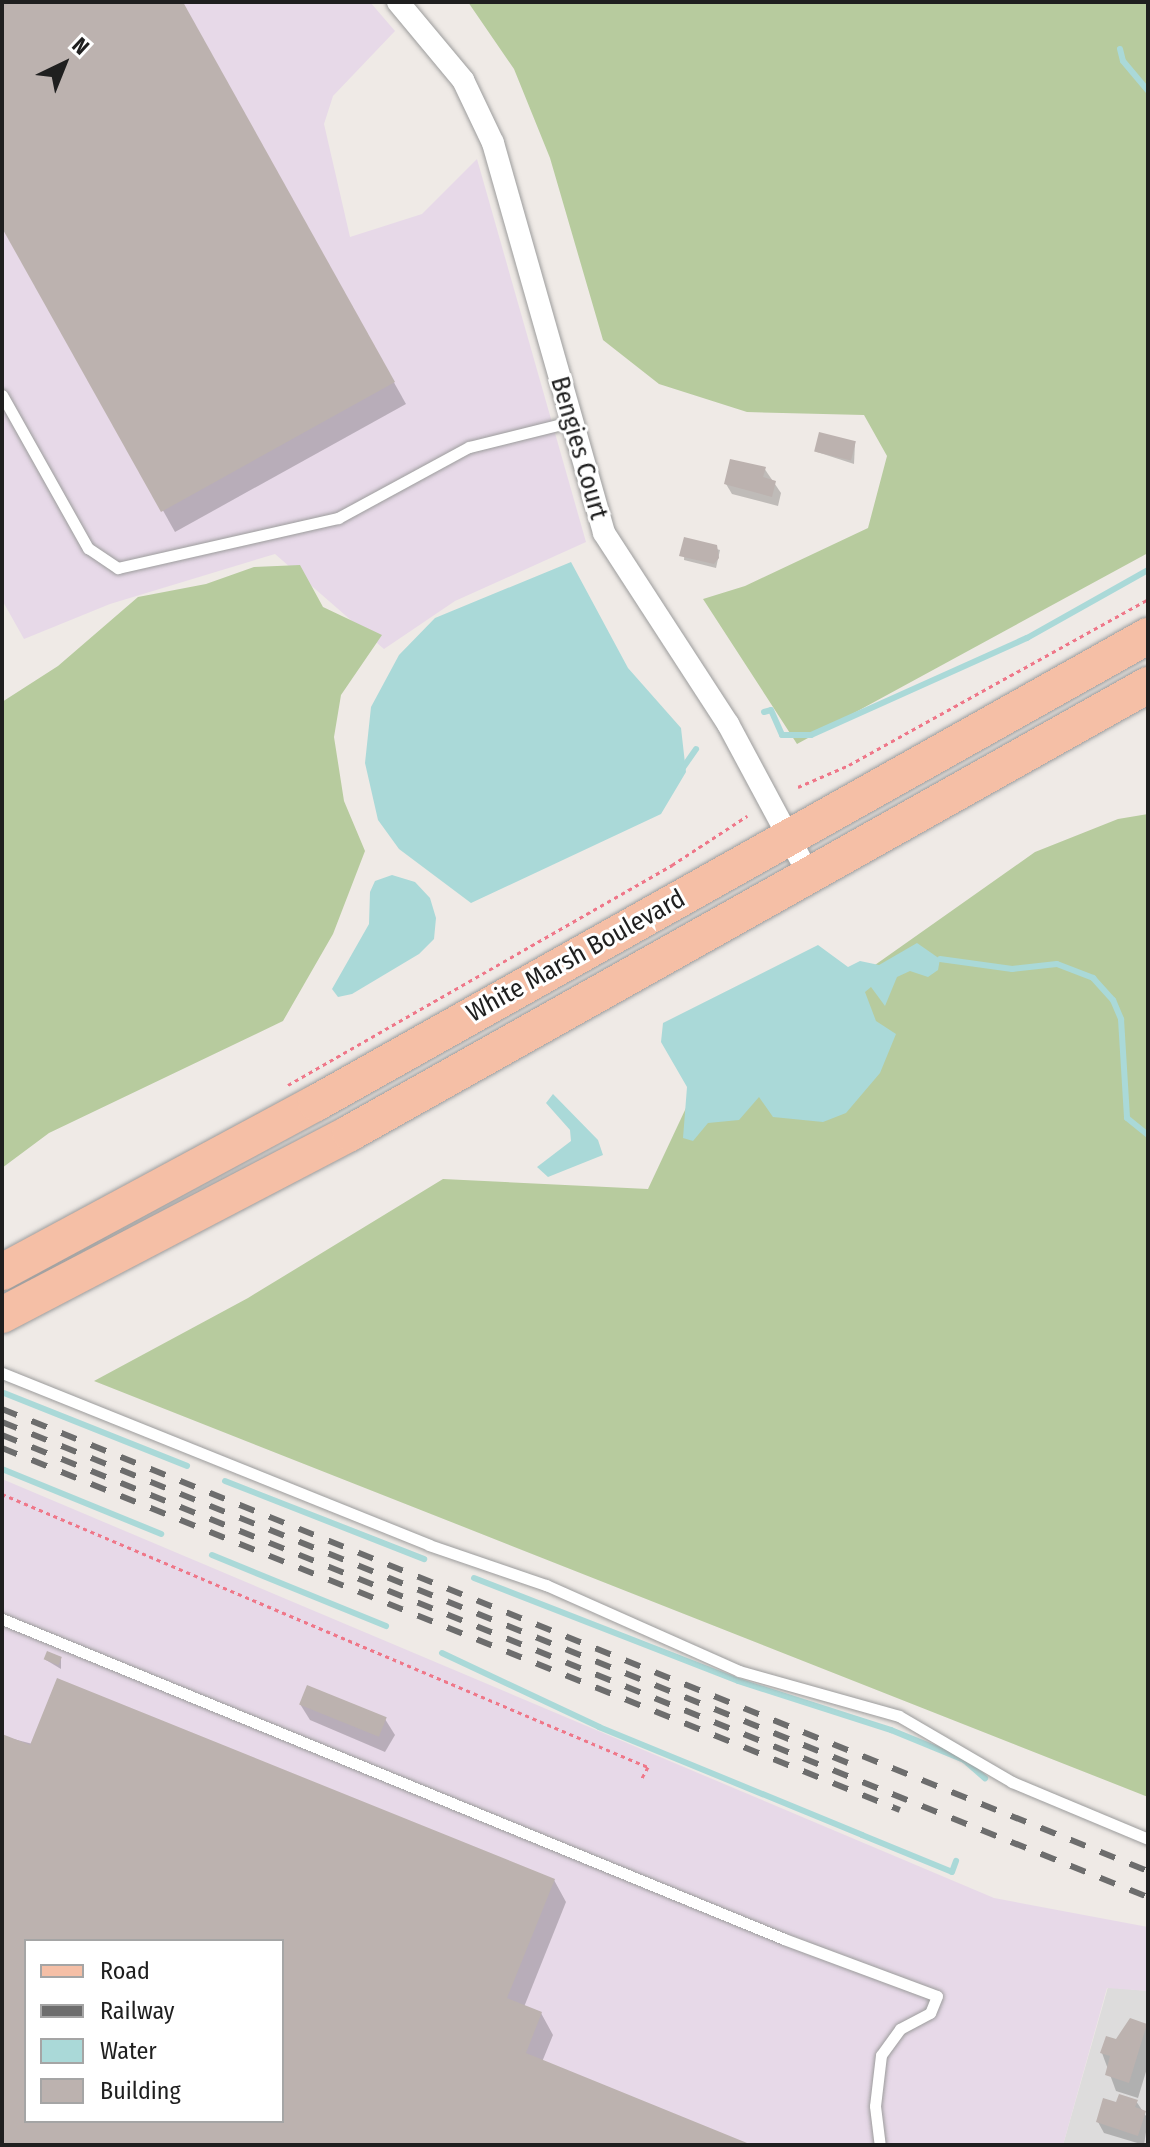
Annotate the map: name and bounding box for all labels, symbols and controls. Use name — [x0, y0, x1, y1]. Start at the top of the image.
north arrow — [24, 24, 104, 104]
text: N — [67, 32, 95, 60]
street label: Bengies Court — [544, 373, 614, 523]
street label: White Marsh Boulevard — [461, 883, 691, 1029]
legend — [24, 1939, 284, 2123]
text: Road — [100, 1957, 150, 1985]
text: Railway — [100, 1997, 175, 2025]
text: Water — [100, 2037, 157, 2065]
text: Building — [100, 2077, 181, 2105]

